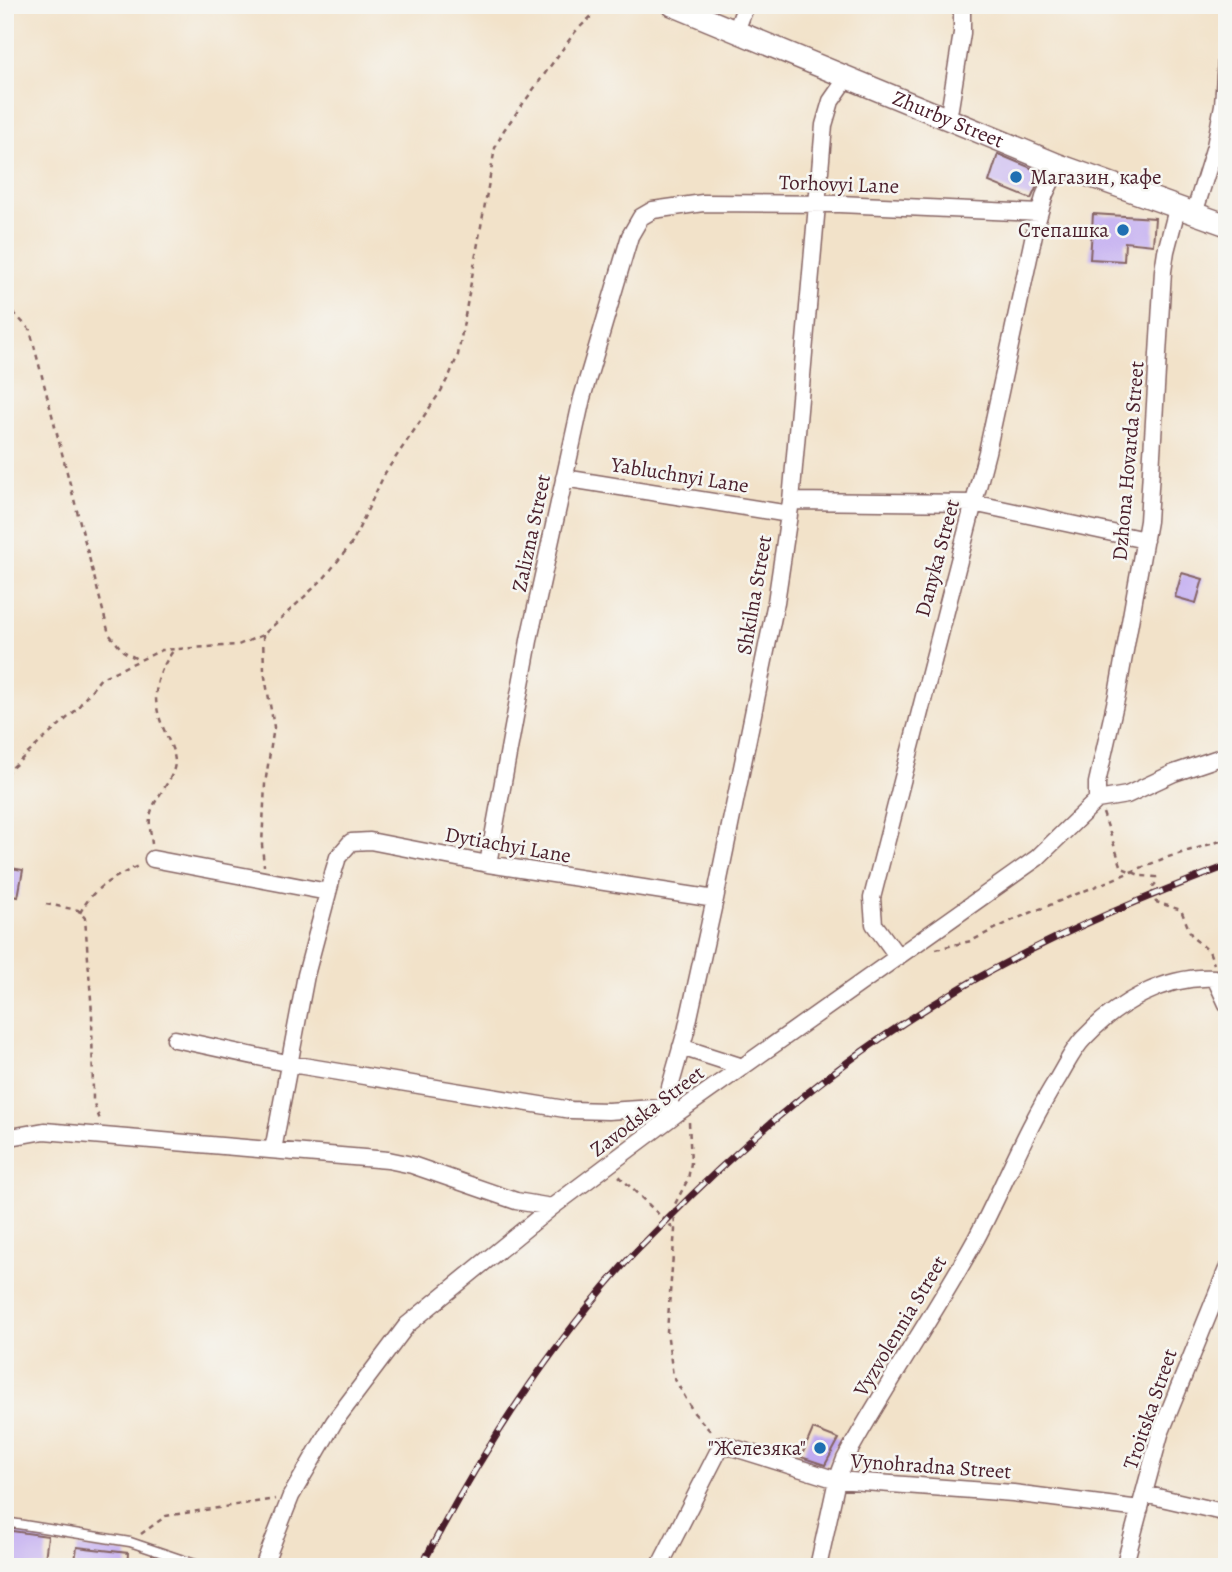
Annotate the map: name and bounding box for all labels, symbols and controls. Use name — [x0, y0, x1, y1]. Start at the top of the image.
street label: Zhurby Street — [888, 84, 1008, 155]
place label: Магазин, кафе — [1030, 163, 1162, 191]
street label: Torhovyi Lane — [778, 168, 900, 200]
marker: Магазин, кафе — [1008, 169, 1024, 185]
place label: Степашка — [1018, 216, 1109, 244]
marker: Степашка — [1115, 222, 1131, 238]
street label: Dzhona Hovarda Street — [1105, 360, 1151, 562]
street label: Yabluchnyi Lane — [608, 450, 751, 500]
street label: Zalizna Street — [505, 472, 557, 594]
street label: Danyka Street — [908, 496, 966, 620]
street label: Shkilna Street — [730, 533, 778, 657]
street label: Dytiachyi Lane — [443, 820, 573, 870]
street label: Zavodska Street — [584, 1059, 710, 1163]
street label: Vyzvolennia Street — [846, 1250, 953, 1403]
street label: Troitska Street — [1116, 1345, 1184, 1473]
place label: "Железяка" — [708, 1434, 806, 1462]
marker: "Железяка" — [812, 1440, 828, 1456]
street label: Vynohradna Street — [849, 1446, 1012, 1486]

